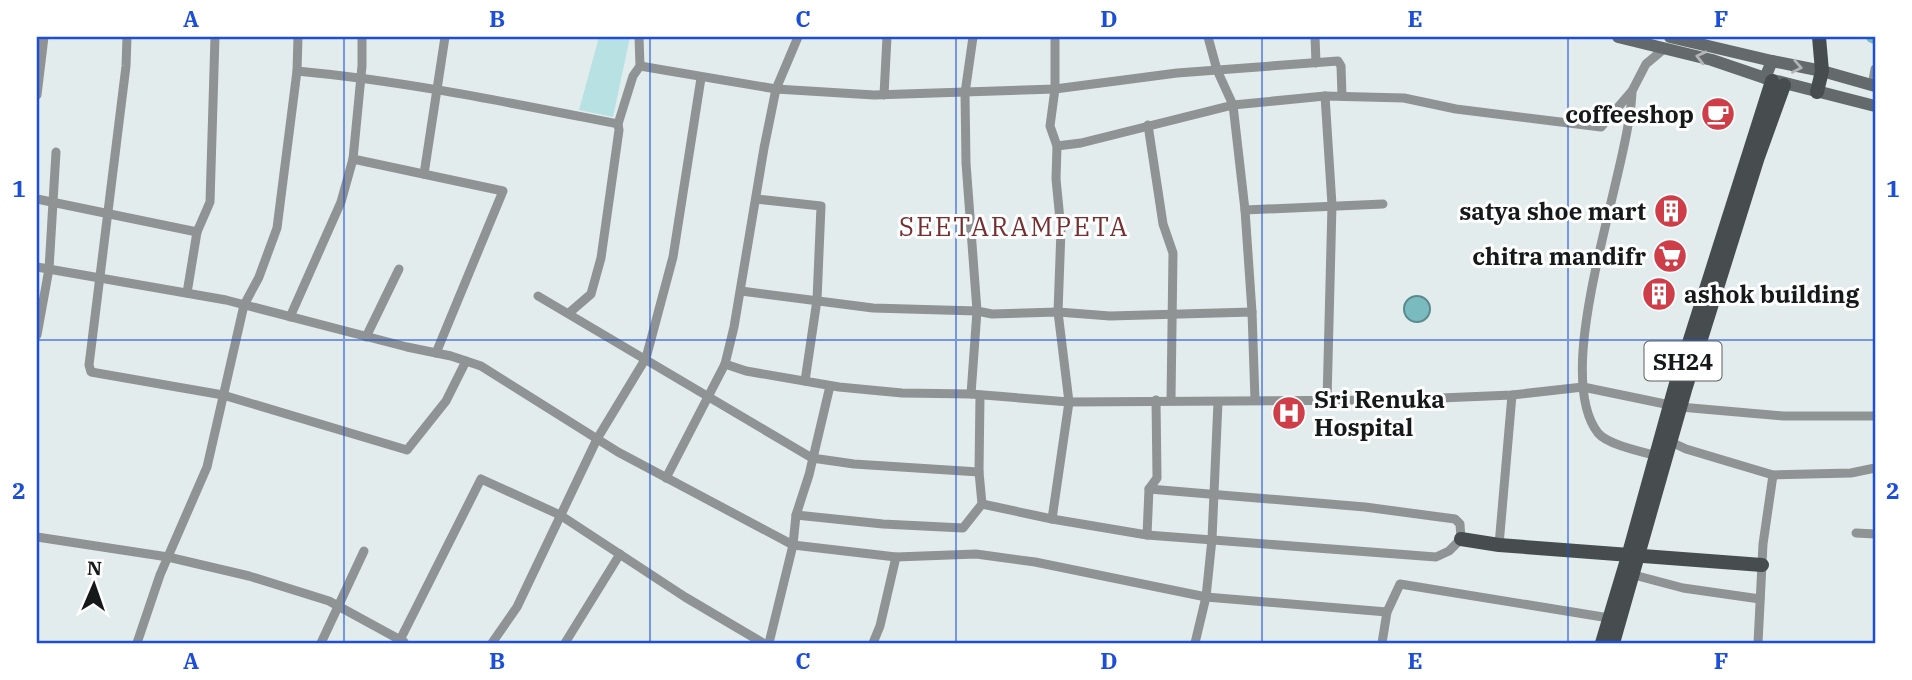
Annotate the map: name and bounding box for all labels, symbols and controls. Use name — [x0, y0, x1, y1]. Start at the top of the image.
text: A — [183, 3, 199, 33]
text: B — [489, 3, 505, 33]
text: C — [795, 3, 811, 33]
text: D — [1100, 3, 1118, 33]
text: E — [1407, 3, 1423, 33]
text: F — [1714, 3, 1728, 33]
one-way arrow — [1695, 51, 1707, 65]
one-way arrow — [1791, 58, 1803, 73]
cafe icon: coffeeshop — [1699, 95, 1737, 133]
place label: coffeeshop — [1565, 98, 1694, 130]
text: 1 — [12, 173, 26, 203]
text: 1 — [1886, 173, 1900, 203]
building icon: satya shoe mart — [1652, 192, 1690, 230]
place label: satya shoe mart — [1459, 195, 1646, 227]
district label: SEETARAMPETA — [899, 209, 1129, 243]
supermarket icon: chitra mandifr — [1651, 237, 1689, 275]
place label: chitra mandifr — [1472, 240, 1646, 272]
building icon: ashok building — [1640, 275, 1678, 313]
place label: ashok building — [1684, 278, 1859, 310]
road number: SH24 — [1644, 342, 1722, 380]
place label: Sri Renuka Hospital — [1314, 383, 1445, 443]
hospital icon: Sri Renuka Hospital — [1270, 394, 1308, 432]
text: 2 — [12, 475, 26, 505]
text: 2 — [1886, 475, 1900, 505]
north arrow — [60, 550, 130, 620]
text: N — [87, 556, 103, 580]
text: A — [183, 645, 199, 675]
text: B — [489, 645, 505, 675]
text: C — [795, 645, 811, 675]
text: D — [1100, 645, 1118, 675]
text: E — [1407, 645, 1423, 675]
text: F — [1714, 645, 1728, 675]

